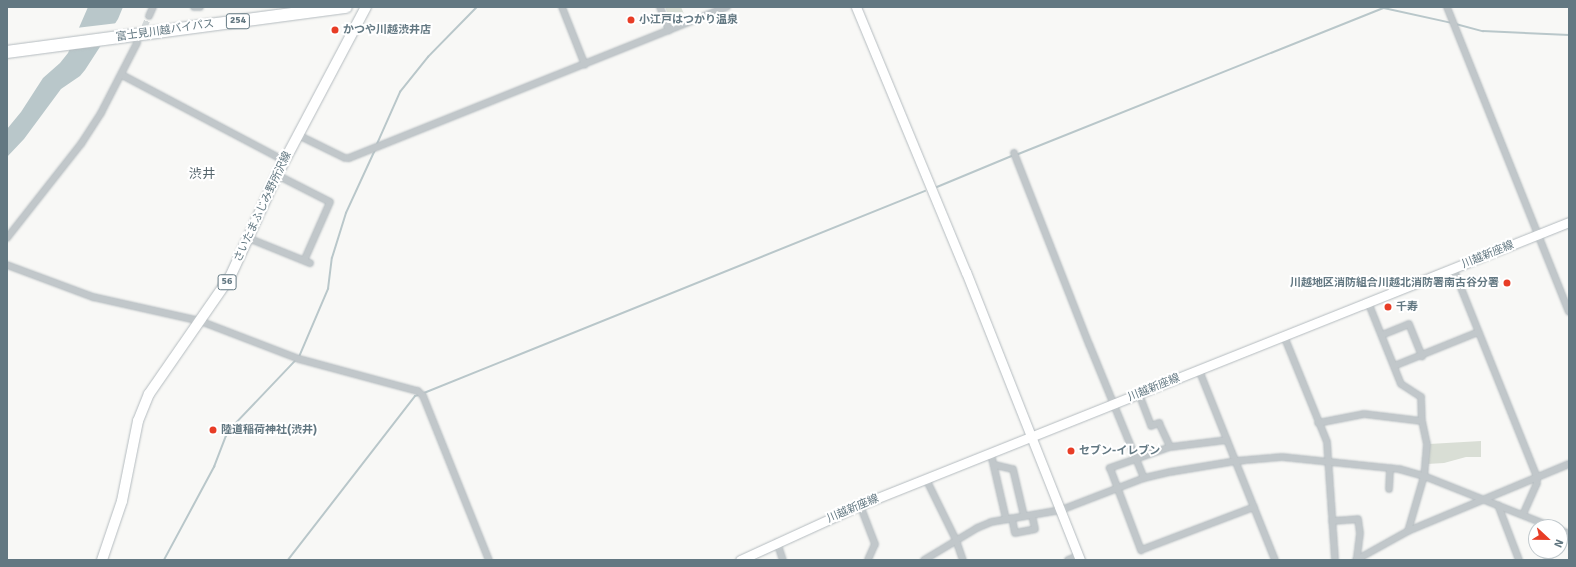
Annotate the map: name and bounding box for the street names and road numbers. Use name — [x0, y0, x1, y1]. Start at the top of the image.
road number: 254 — [225, 13, 251, 29]
street label: 富士見川越バイパス — [115, 18, 215, 44]
street label: さいたまふじみ野所沢線 — [231, 149, 295, 265]
street label: 川越新座線 — [1460, 239, 1516, 271]
road number: 56 — [217, 274, 237, 290]
street label: 川越新座線 — [1126, 372, 1182, 404]
street label: 川越新座線 — [825, 492, 881, 526]

